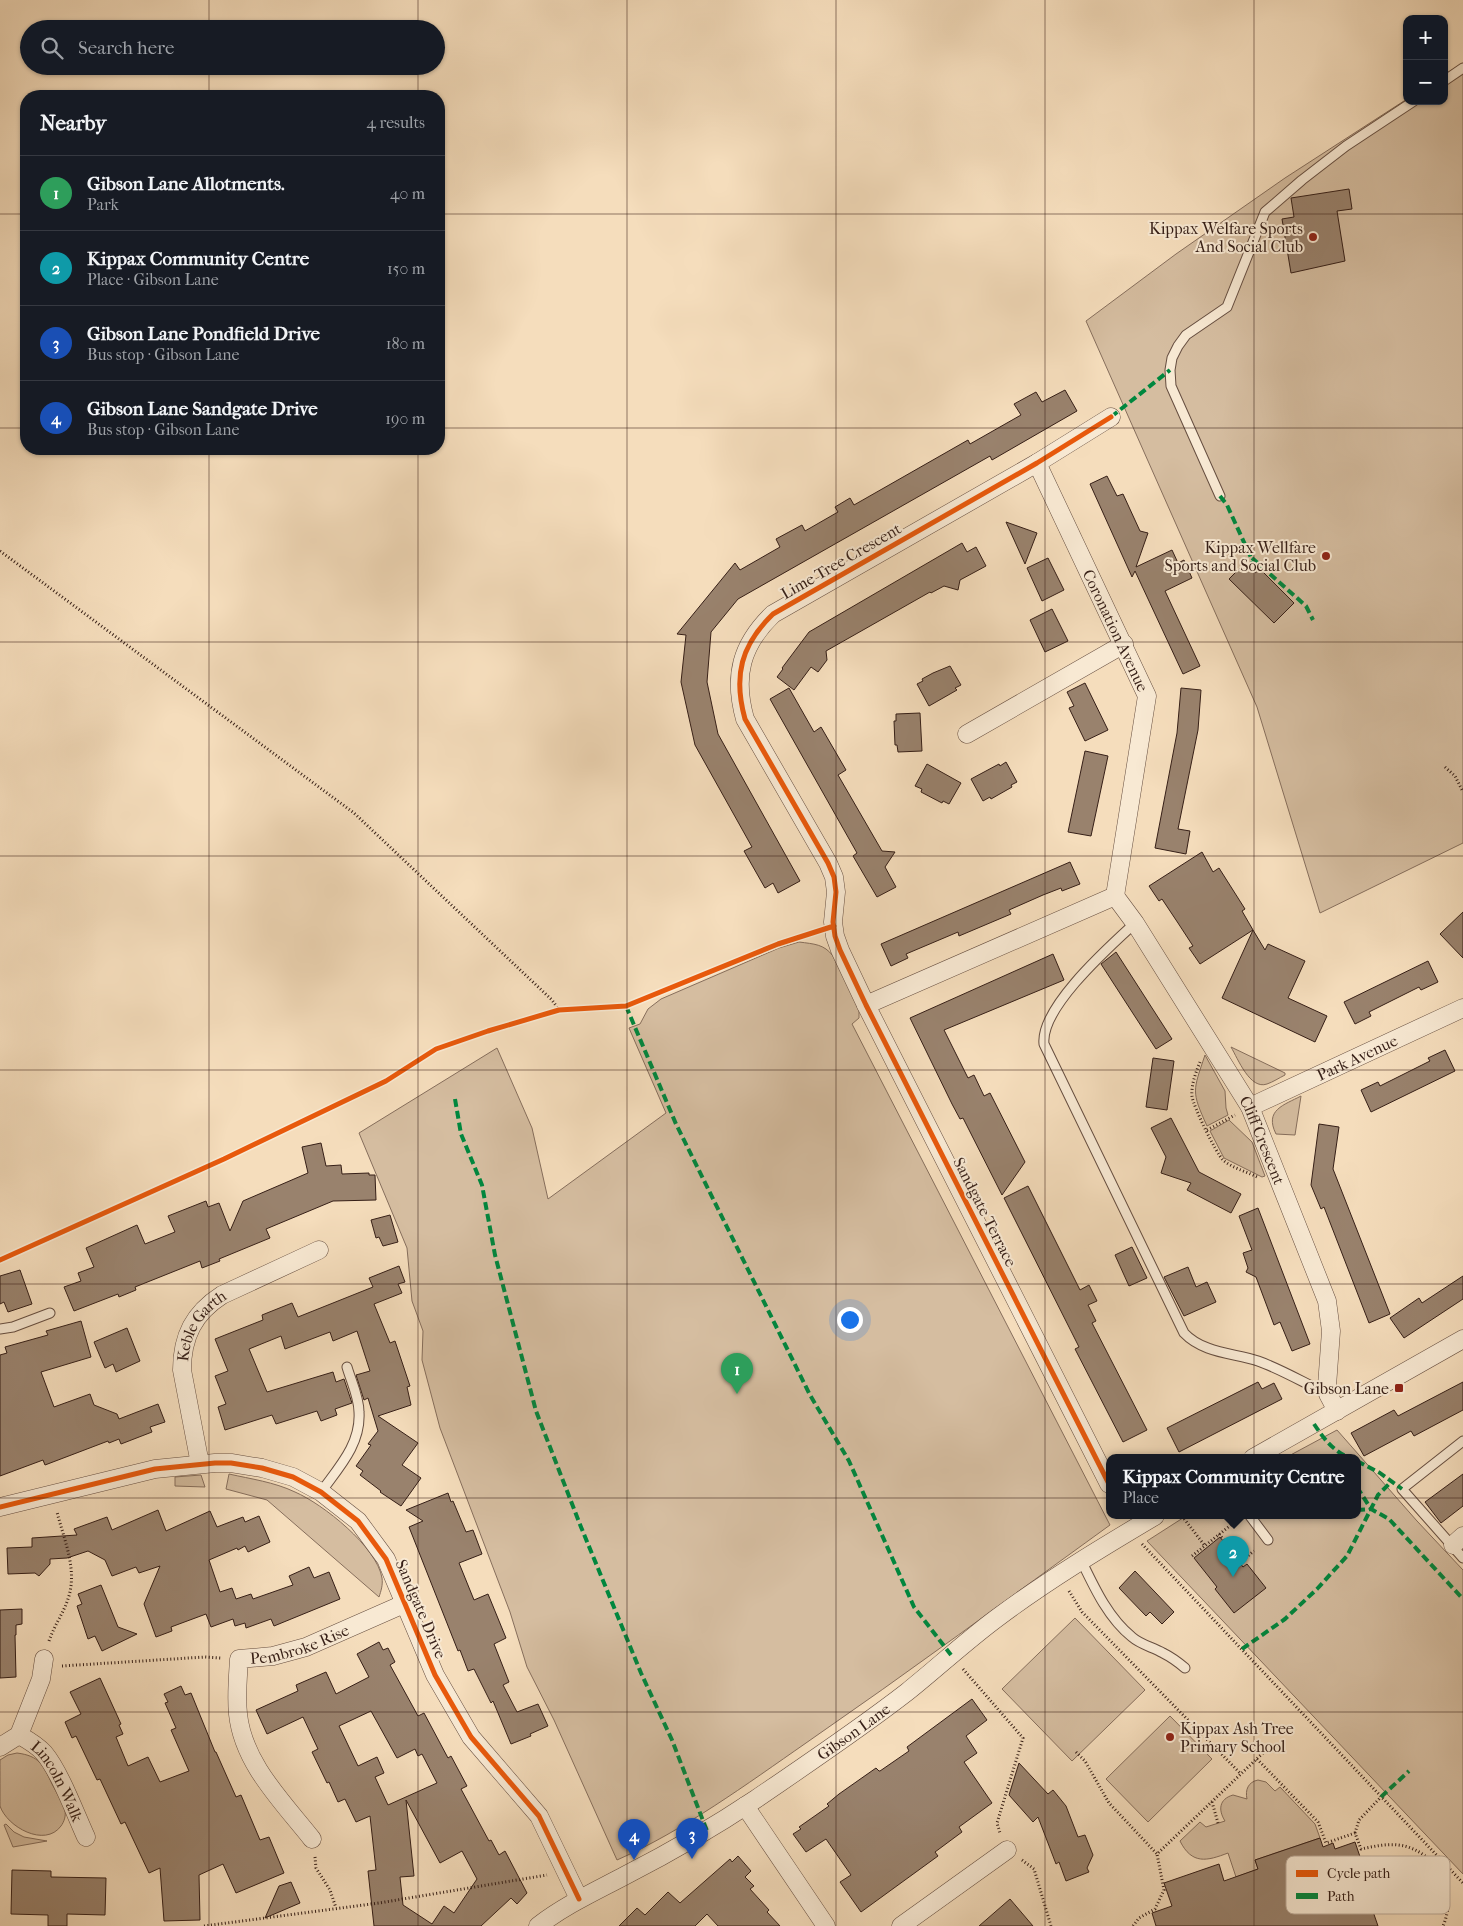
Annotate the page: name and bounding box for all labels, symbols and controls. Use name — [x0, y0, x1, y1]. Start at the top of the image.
map controls — [1403, 15, 1448, 105]
button: + — [1403, 15, 1448, 60]
search box — [20, 20, 445, 75]
icon: search — [38, 34, 66, 62]
text: Search here — [78, 37, 174, 59]
button: − — [1403, 60, 1448, 105]
text: Nearby — [40, 111, 106, 135]
text: 4 results — [367, 113, 425, 132]
text: Gibson Lane Allotments. — [87, 173, 285, 195]
text: 1 — [53, 184, 59, 203]
text: 40 m — [390, 184, 425, 203]
text: Park — [87, 195, 119, 214]
place label: Kippax Welfare Sports And Social Club — [1149, 219, 1303, 256]
marker: Kippax Welfare Sports And Social Club — [1307, 231, 1319, 243]
text: Kippax Community Centre — [87, 248, 309, 270]
text: 2 — [52, 259, 60, 278]
text: 150 m — [387, 259, 425, 278]
text: Place · Gibson Lane — [87, 270, 219, 289]
text: Gibson Lane Pondfield Drive — [87, 323, 320, 345]
text: 3 — [53, 334, 59, 353]
text: 180 m — [386, 334, 425, 353]
text: Bus stop · Gibson Lane — [87, 345, 239, 364]
text: Gibson Lane Sandgate Drive — [87, 398, 318, 420]
text: 4 — [51, 409, 61, 428]
text: 190 m — [385, 409, 425, 428]
text: Bus stop · Gibson Lane — [87, 420, 239, 439]
street label: Lime Tree Crescent — [777, 519, 905, 603]
place label: Kippax Wellfare Sports and Social Club — [1164, 538, 1316, 575]
marker: Kippax Wellfare Sports and Social Club — [1320, 550, 1332, 562]
street label: Coronation Avenue — [1079, 566, 1153, 695]
street label: Park Avenue — [1314, 1030, 1400, 1084]
street label: Cliff Crescent — [1236, 1092, 1289, 1187]
street label: Sandgate Terrace — [949, 1154, 1021, 1270]
street label: Keble Garth — [173, 1286, 230, 1363]
your location — [837, 1307, 863, 1333]
pin: 1 — [721, 1353, 753, 1394]
place label: Gibson Lane — [1304, 1379, 1389, 1398]
marker: Gibson Lane — [1393, 1382, 1405, 1394]
popup — [1106, 1454, 1361, 1519]
text: Kippax Community Centre — [1122, 1466, 1345, 1488]
text: Place — [1122, 1488, 1159, 1507]
pin: 2 — [1217, 1536, 1249, 1577]
street label: Sandgate Drive — [392, 1557, 450, 1661]
street label: Pembroke Rise — [249, 1620, 352, 1667]
street label: Gibson Lane — [813, 1699, 894, 1764]
place label: Kippax Ash Tree Primary School — [1180, 1719, 1294, 1756]
marker: Kippax Ash Tree Primary School — [1164, 1731, 1176, 1743]
street label: Lincoln Walk — [27, 1736, 88, 1825]
pin: 3 — [676, 1818, 708, 1859]
pin: 4 — [618, 1819, 650, 1860]
legend — [1286, 1856, 1450, 1914]
text: Cycle path — [1327, 1865, 1391, 1882]
text: Path — [1327, 1888, 1355, 1905]

